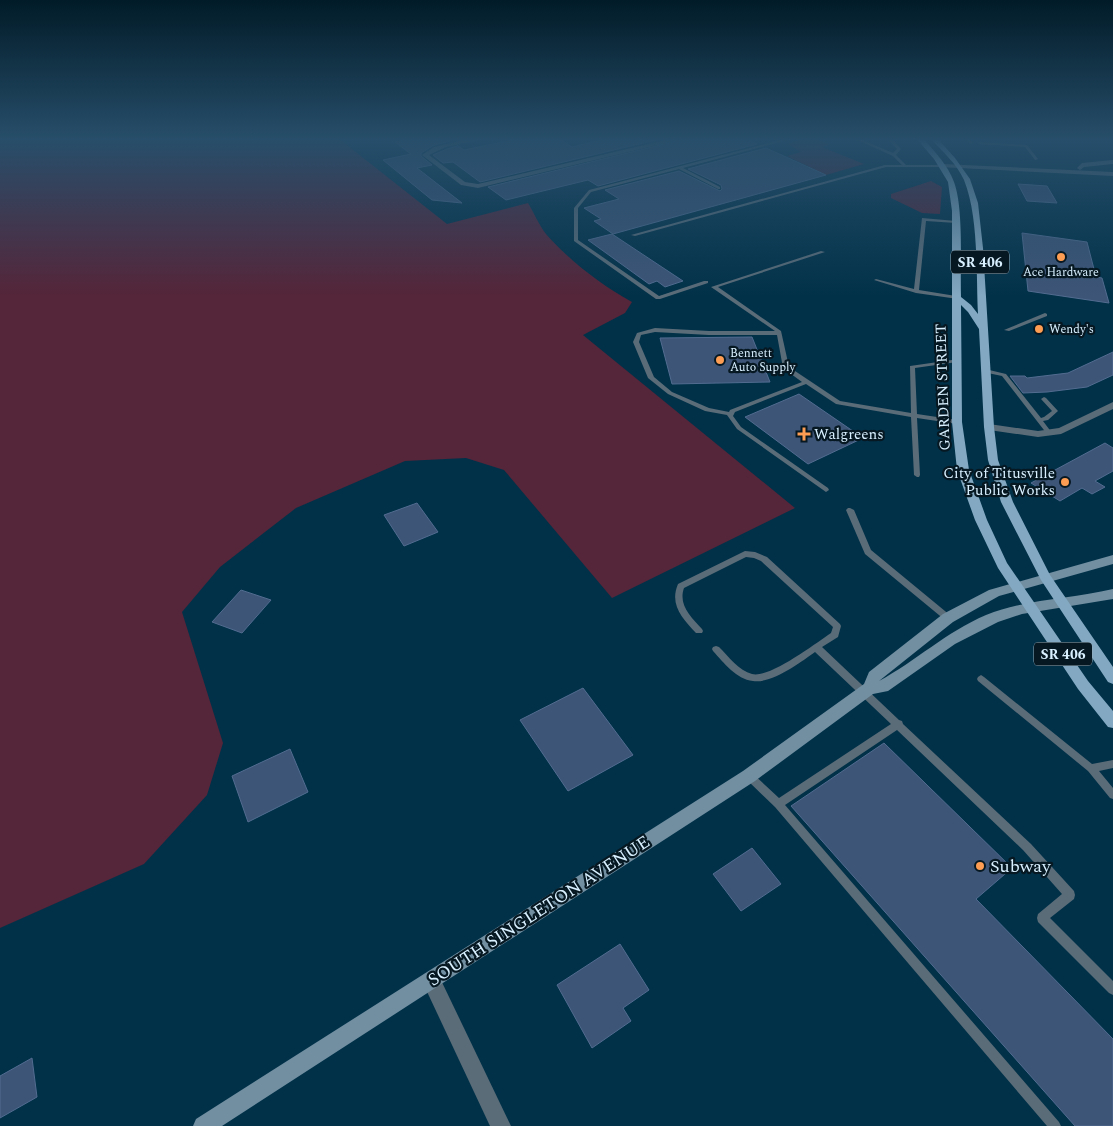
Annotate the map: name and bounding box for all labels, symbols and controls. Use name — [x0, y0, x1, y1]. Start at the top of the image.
road number: SR 406 — [951, 250, 1009, 274]
marker: Ace Hardware — [1055, 251, 1067, 263]
place label: Ace Hardware — [1023, 263, 1099, 282]
place label: Wendy's — [1049, 320, 1094, 339]
street label: GARDEN STREET — [929, 323, 957, 451]
marker: Wendy's — [1033, 323, 1045, 335]
place label: Bennett Auto Supply — [730, 344, 796, 377]
marker: Bennett Auto Supply — [714, 354, 726, 366]
place label: Walgreens — [814, 423, 884, 446]
marker: Walgreens — [798, 428, 810, 440]
place label: City of Titusville Public Works — [943, 462, 1055, 502]
marker: City of Titusville Public Works — [1059, 476, 1071, 488]
road number: SR 406 — [1034, 642, 1092, 666]
street label: SOUTH SINGLETON AVENUE — [422, 829, 656, 993]
place label: Subway — [990, 853, 1052, 880]
marker: Subway — [974, 860, 986, 872]

